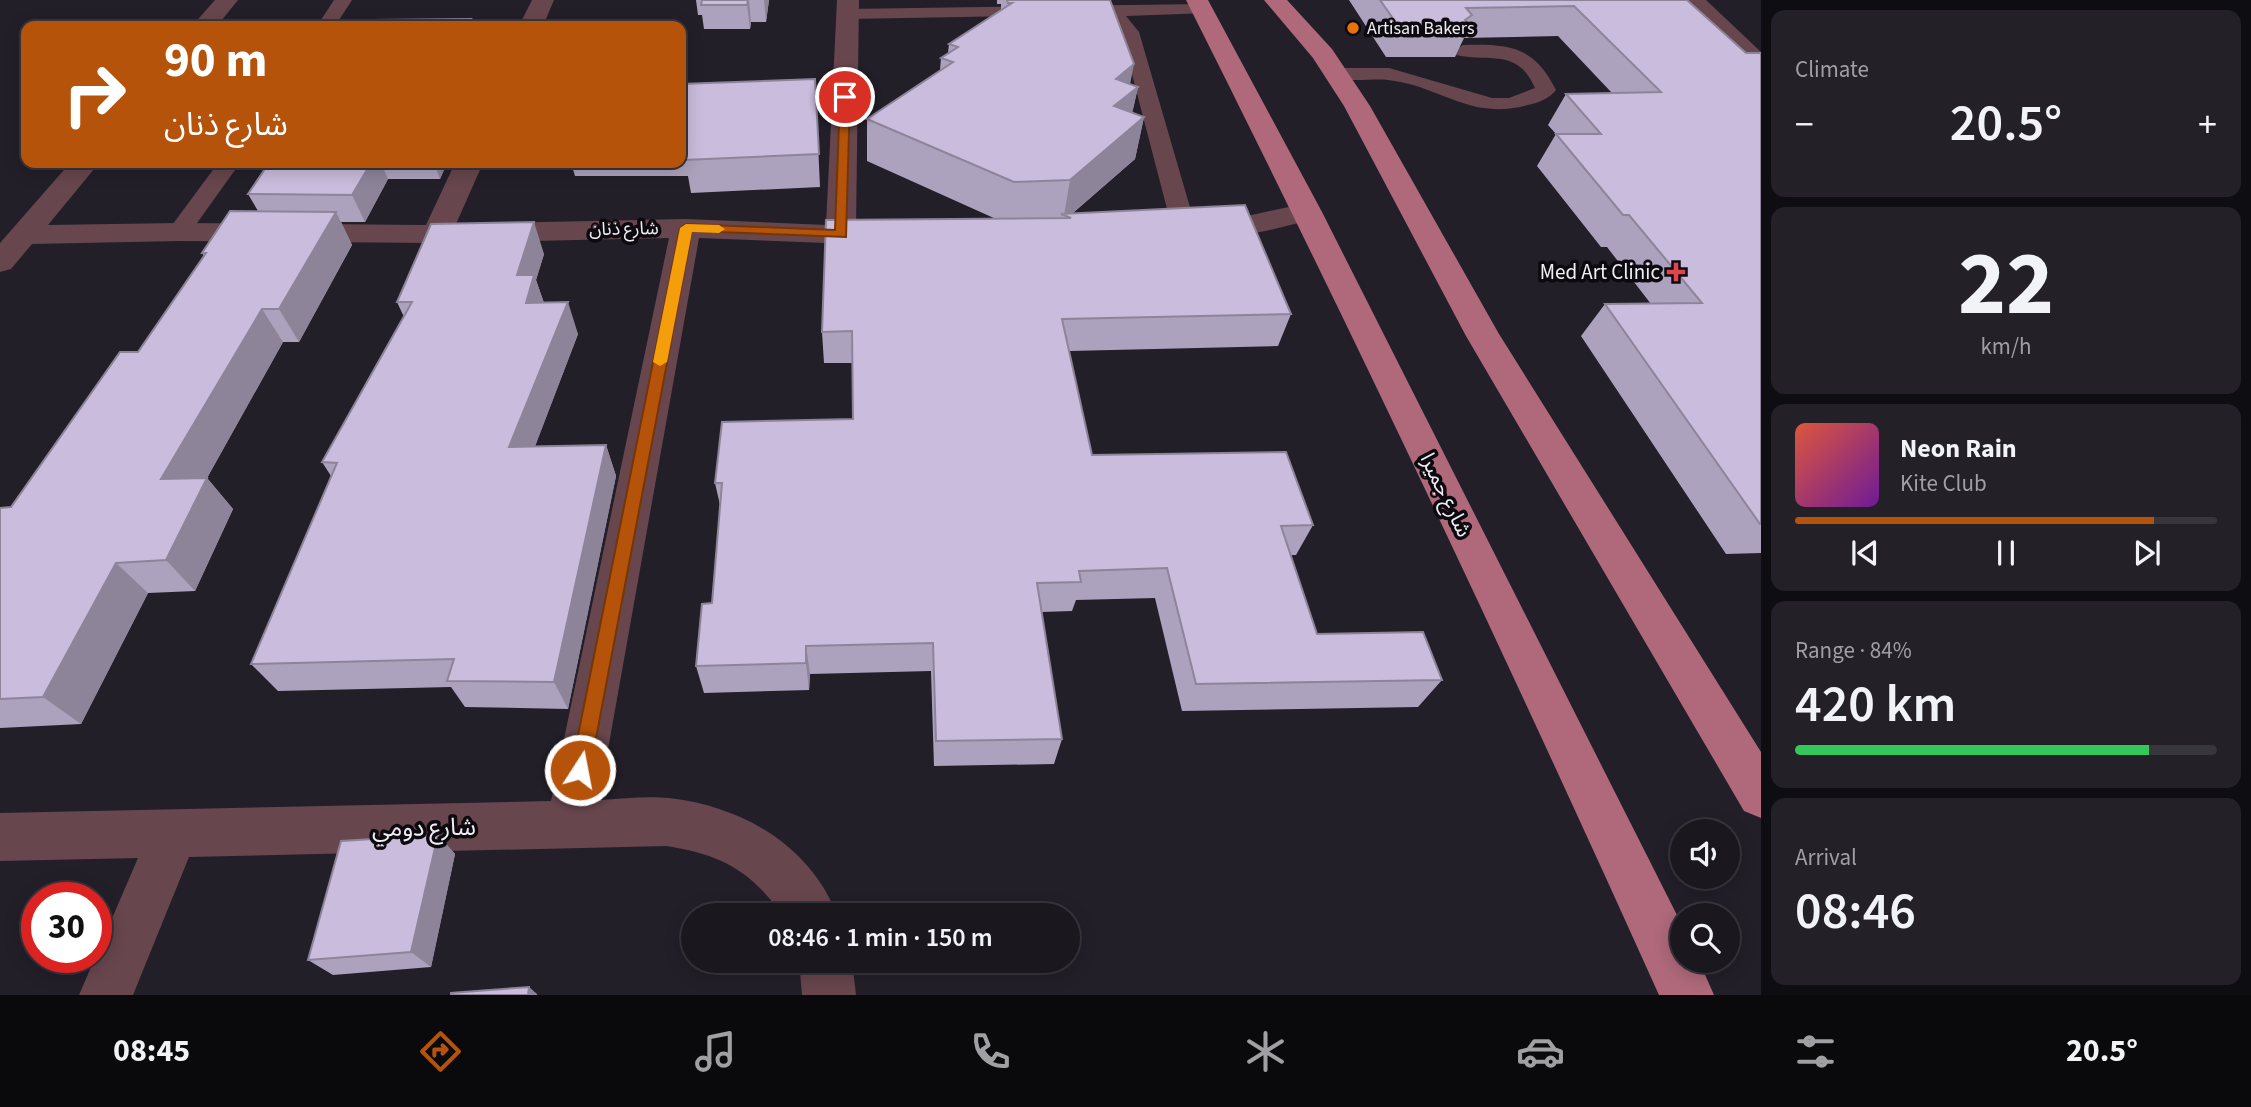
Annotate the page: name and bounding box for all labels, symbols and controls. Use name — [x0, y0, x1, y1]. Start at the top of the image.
place label: Artisan Bakers — [1367, 16, 1474, 41]
marker: Artisan Bakers — [1345, 20, 1361, 36]
text: 90 m — [164, 26, 268, 96]
icon: right — [49, 49, 140, 140]
text: Climate — [1795, 53, 1869, 86]
pin — [815, 67, 875, 127]
icon: arrive — [826, 78, 864, 116]
text: 20.5° — [1950, 87, 2062, 161]
text: − — [1795, 98, 1814, 152]
text: + — [2198, 98, 2217, 152]
text: شارع ذنان — [164, 102, 288, 148]
street label: شارع ذنان — [589, 216, 659, 243]
text: 22 — [1958, 220, 2054, 349]
place label: Med Art Clinic — [1540, 257, 1660, 287]
marker: Med Art Clinic — [1666, 262, 1686, 282]
text: km/h — [1980, 330, 2032, 363]
text: Neon Rain — [1900, 430, 2017, 467]
street label: شارع جميرا — [1413, 448, 1479, 542]
text: Kite Club — [1900, 467, 1987, 500]
icon: previous — [1846, 534, 1884, 572]
icon: pause — [1987, 534, 2025, 572]
icon: next — [2128, 534, 2166, 572]
text: Range · 84% — [1795, 634, 1912, 667]
text: 420 km — [1795, 668, 1956, 742]
position arrow — [543, 733, 617, 807]
street label: شارع دومي — [372, 810, 476, 847]
map controls — [1670, 819, 1740, 973]
button: sound — [1670, 819, 1740, 889]
text: Arrival — [1795, 841, 1857, 874]
text: 08:46 — [1795, 875, 1916, 949]
speed limit sign: 30 — [21, 882, 112, 973]
button: search — [1670, 903, 1740, 973]
text: 08:46 · 1 min · 150 m — [768, 919, 993, 956]
icon: directions — [416, 1027, 465, 1076]
icon: music — [691, 1027, 740, 1076]
icon: phone — [966, 1027, 1015, 1076]
icon: climate — [1241, 1027, 1290, 1076]
icon: car — [1516, 1027, 1565, 1076]
icon: filters — [1791, 1027, 1840, 1076]
text: 08:45 — [113, 1028, 190, 1074]
text: 20.5° — [2066, 1028, 2138, 1074]

